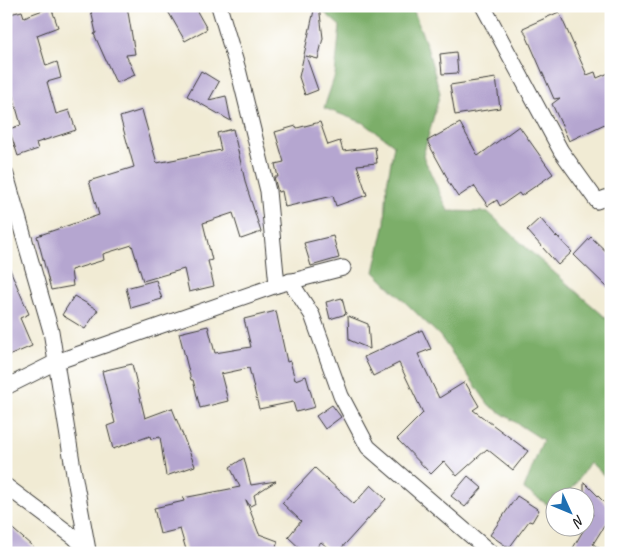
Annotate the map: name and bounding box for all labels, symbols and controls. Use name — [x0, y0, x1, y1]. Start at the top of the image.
north arrow — [544, 486, 594, 536]
text: N — [568, 512, 588, 531]

